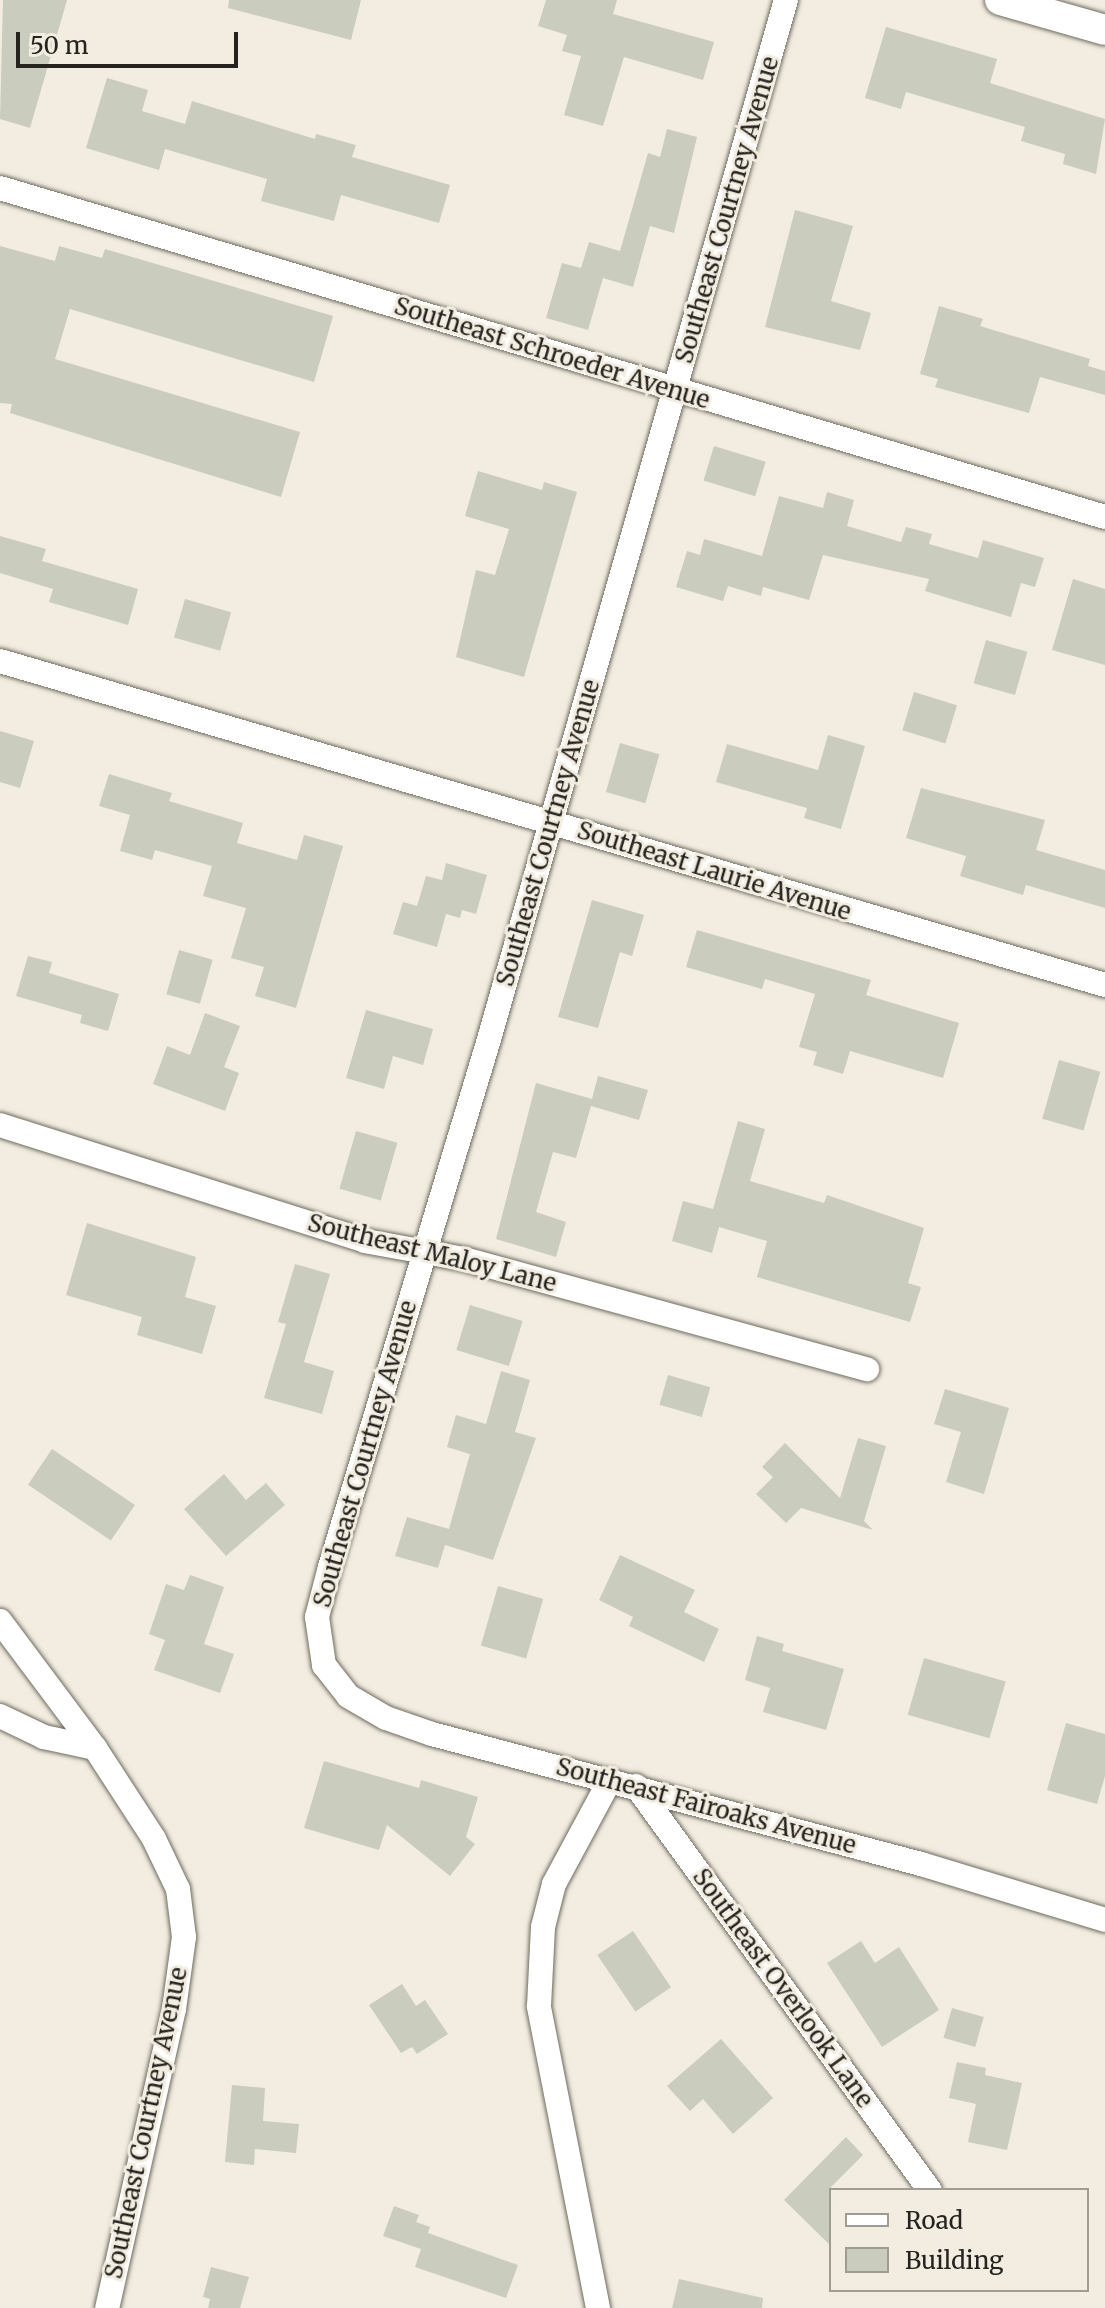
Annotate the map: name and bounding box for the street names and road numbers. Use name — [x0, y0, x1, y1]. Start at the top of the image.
street label: Southeast Courtney Avenue — [669, 53, 785, 367]
street label: Southeast Schroeder Avenue — [391, 291, 713, 415]
street label: Southeast Courtney Avenue — [490, 676, 606, 990]
street label: Southeast Laurie Avenue — [574, 816, 854, 926]
street label: Southeast Maloy Lane — [305, 1208, 559, 1298]
street label: Southeast Courtney Avenue — [307, 1297, 423, 1611]
street label: Southeast Fairoaks Avenue — [553, 1752, 859, 1860]
street label: Southeast Overlook Lane — [687, 1863, 879, 2113]
street label: Southeast Courtney Avenue — [99, 1965, 193, 2281]

